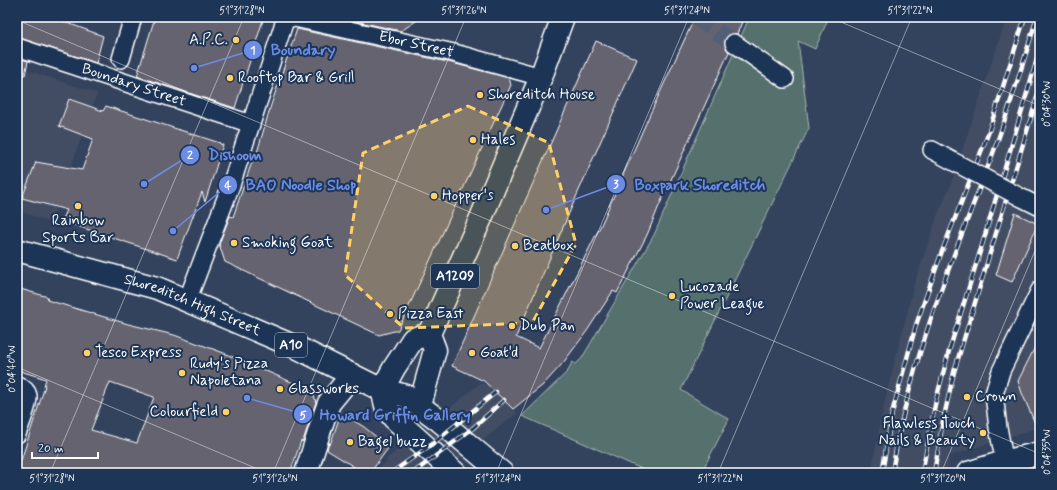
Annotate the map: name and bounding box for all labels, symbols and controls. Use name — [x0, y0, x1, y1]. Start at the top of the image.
text: 51°31'28"N — [219, 4, 265, 18]
text: 51°31'26"N — [441, 4, 487, 18]
text: 51°31'24"N — [664, 4, 710, 18]
text: 51°31'22"N — [887, 4, 933, 18]
street label: Ebor Street — [377, 27, 455, 63]
place label: A.P.C. — [189, 30, 228, 50]
marker: A.P.C. — [231, 35, 241, 45]
callout: Boundary — [243, 36, 344, 64]
text: Boundary — [271, 40, 335, 61]
text: 1 — [250, 43, 256, 59]
street label: Boundary Street — [79, 59, 189, 112]
place label: Rooftop Bar & Grill — [238, 68, 354, 88]
marker: Rooftop Bar & Grill — [225, 73, 235, 83]
text: 0°04'30"W — [1040, 81, 1054, 127]
place label: Shoreditch House — [488, 85, 595, 105]
marker: Shoreditch House — [475, 90, 485, 100]
place label: Hales — [481, 130, 515, 150]
marker: Hales — [468, 135, 478, 145]
callout: Dishoom — [180, 141, 269, 169]
text: Dishoom — [208, 145, 262, 166]
text: 2 — [187, 148, 193, 164]
callout: Boxpark Shoreditch — [606, 170, 773, 198]
callout: BAO Noodle Shop — [218, 171, 365, 199]
text: BAO Noodle Shop — [246, 175, 356, 196]
text: Boxpark Shoreditch — [635, 175, 766, 196]
text: 3 — [613, 177, 619, 193]
text: 4 — [225, 178, 232, 194]
place label: Hopper's — [442, 186, 494, 206]
marker: Hopper's — [429, 191, 439, 201]
marker: Rainbow Sports Bar — [73, 201, 83, 211]
place label: Rainbow Sports Bar — [42, 211, 114, 248]
place label: Smoking Goat — [242, 233, 333, 254]
place label: Beatbox — [523, 236, 575, 256]
marker: Smoking Goat — [229, 238, 239, 248]
marker: Beatbox — [510, 241, 520, 251]
road number: A1209 — [431, 264, 479, 288]
street label: Shoreditch High Street — [122, 269, 264, 341]
place label: Lucozade Power League — [680, 277, 764, 315]
marker: Lucozade Power League — [667, 291, 677, 301]
place label: Pizza East — [398, 304, 464, 324]
marker: Pizza East — [385, 309, 395, 319]
place label: Dub Pan — [520, 316, 575, 336]
marker: Dub Pan — [507, 321, 517, 331]
road number: A10 — [275, 333, 307, 357]
place label: Tesco Express — [95, 343, 182, 363]
place label: Goat'd — [480, 343, 518, 363]
text: 0°04'40"W — [5, 346, 19, 393]
marker: Tesco Express — [82, 348, 92, 358]
marker: Goat'd — [467, 348, 477, 358]
place label: Rudy's Pizza Napoletana — [190, 354, 268, 391]
marker: Rudy's Pizza Napoletana — [177, 368, 187, 378]
place label: Glassworks — [288, 379, 359, 399]
marker: Glassworks — [275, 384, 285, 394]
place label: Crown — [975, 387, 1016, 407]
marker: Crown — [962, 392, 972, 402]
callout: Howard Griffin Gallery — [293, 400, 478, 428]
place label: Colourfield — [149, 402, 218, 422]
text: Howard Griffin Gallery — [319, 405, 471, 426]
marker: Colourfield — [221, 407, 231, 417]
text: 5 — [299, 408, 307, 424]
place label: Flawless Touch Nails & Beauty — [879, 414, 975, 451]
marker: Flawless Touch Nails & Beauty — [978, 428, 988, 438]
text: 0°04'35"W — [1040, 429, 1054, 475]
place label: Bagel buzz — [358, 432, 428, 453]
scale bar — [32, 434, 98, 460]
marker: Bagel buzz — [345, 437, 355, 447]
text: 20 m — [38, 441, 64, 457]
text: 51°31'28"N — [29, 472, 75, 486]
text: 51°31'26"N — [252, 472, 298, 486]
text: 51°31'24"N — [475, 472, 521, 486]
text: 51°31'22"N — [697, 472, 743, 486]
text: 51°31'20"N — [920, 472, 966, 486]

